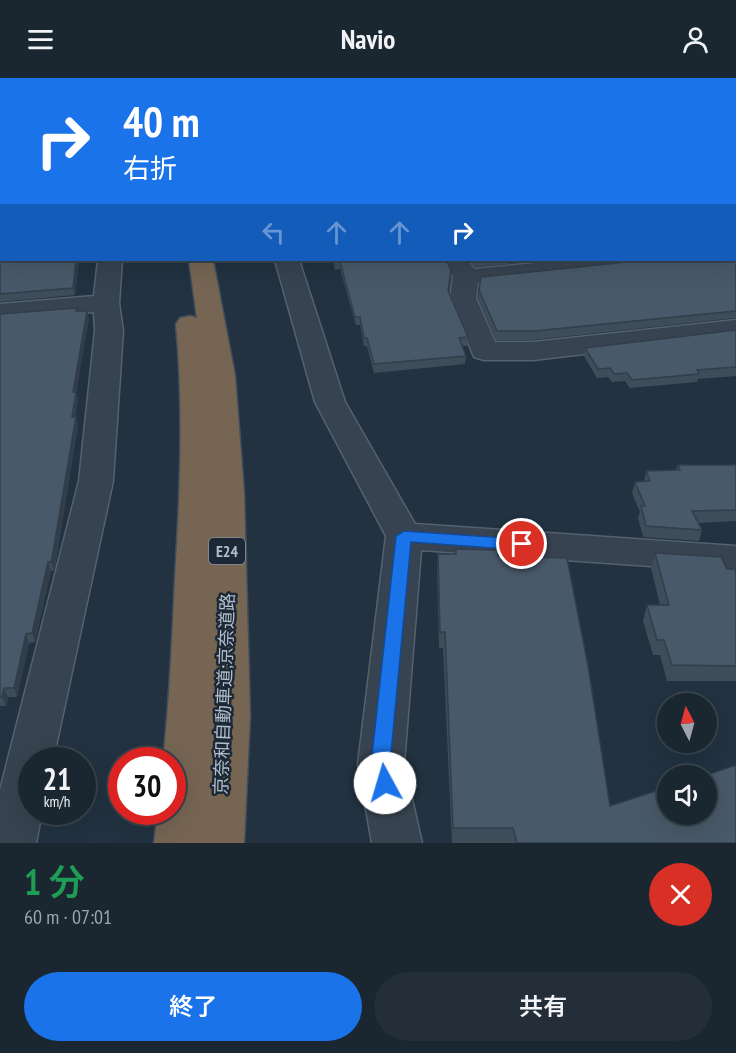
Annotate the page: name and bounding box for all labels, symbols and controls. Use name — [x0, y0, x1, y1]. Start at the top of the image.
text: Navio — [341, 22, 395, 56]
icon: menu — [24, 23, 57, 56]
icon: person — [679, 23, 712, 56]
text: 40 m — [123, 94, 200, 149]
icon: right — [24, 102, 102, 180]
text: 右折 — [123, 151, 177, 185]
icon: left — [257, 216, 290, 249]
icon: ahead — [320, 216, 353, 249]
icon: ahead — [383, 216, 416, 249]
icon: right — [446, 216, 479, 249]
pin — [496, 518, 547, 569]
icon: arrive — [505, 527, 538, 560]
road number: E24 — [209, 538, 245, 564]
street label: 京奈和自動車道;京奈道路 — [209, 593, 239, 795]
north arrow — [657, 693, 717, 753]
map controls — [657, 693, 717, 825]
speed limit sign: 30 — [108, 747, 186, 825]
position arrow — [353, 751, 417, 815]
text: 21 — [43, 759, 71, 798]
button: sound — [657, 765, 717, 825]
text: km/h — [44, 792, 70, 811]
text: 1 分 — [24, 858, 85, 905]
button: close — [649, 863, 712, 926]
text: 60 m · 07:01 — [24, 904, 112, 930]
button: 終了 — [24, 972, 362, 1041]
button: 共有 — [374, 972, 712, 1041]

